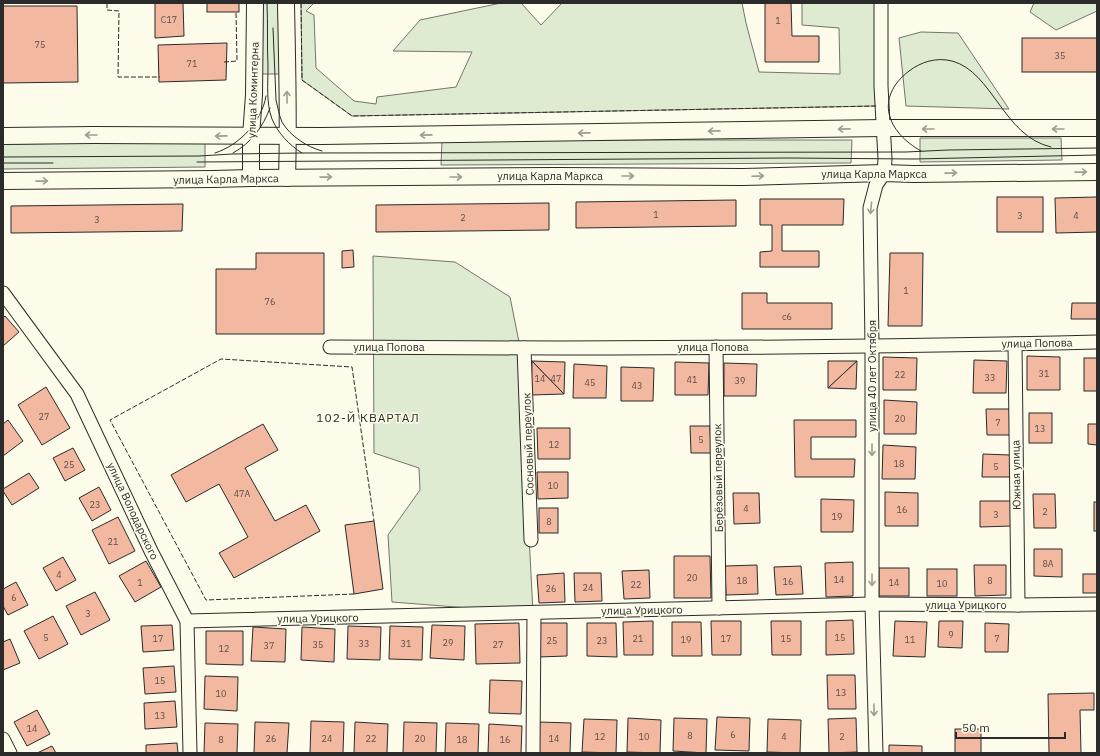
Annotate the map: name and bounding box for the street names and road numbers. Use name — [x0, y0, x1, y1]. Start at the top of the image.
street label: улица Коминтерна — [244, 41, 262, 139]
street label: улица Карла Маркса — [821, 167, 927, 181]
street label: улица Карла Маркса — [497, 169, 603, 183]
street label: улица Карла Маркса — [173, 171, 279, 187]
street label: улица 40 лет Октября — [865, 320, 879, 432]
street label: улица Попова — [1001, 335, 1073, 351]
street label: улица Попова — [353, 340, 425, 354]
street label: улица Попова — [677, 340, 749, 354]
street label: Сосновый переулок — [519, 392, 537, 496]
street label: Берёзовый переулок — [710, 424, 726, 532]
street label: Южная улица — [1008, 440, 1024, 510]
street label: улица Володарского — [104, 460, 162, 562]
street label: улица Урицкого — [925, 598, 1007, 612]
street label: улица Урицкого — [601, 602, 683, 618]
street label: улица Урицкого — [277, 610, 359, 626]

